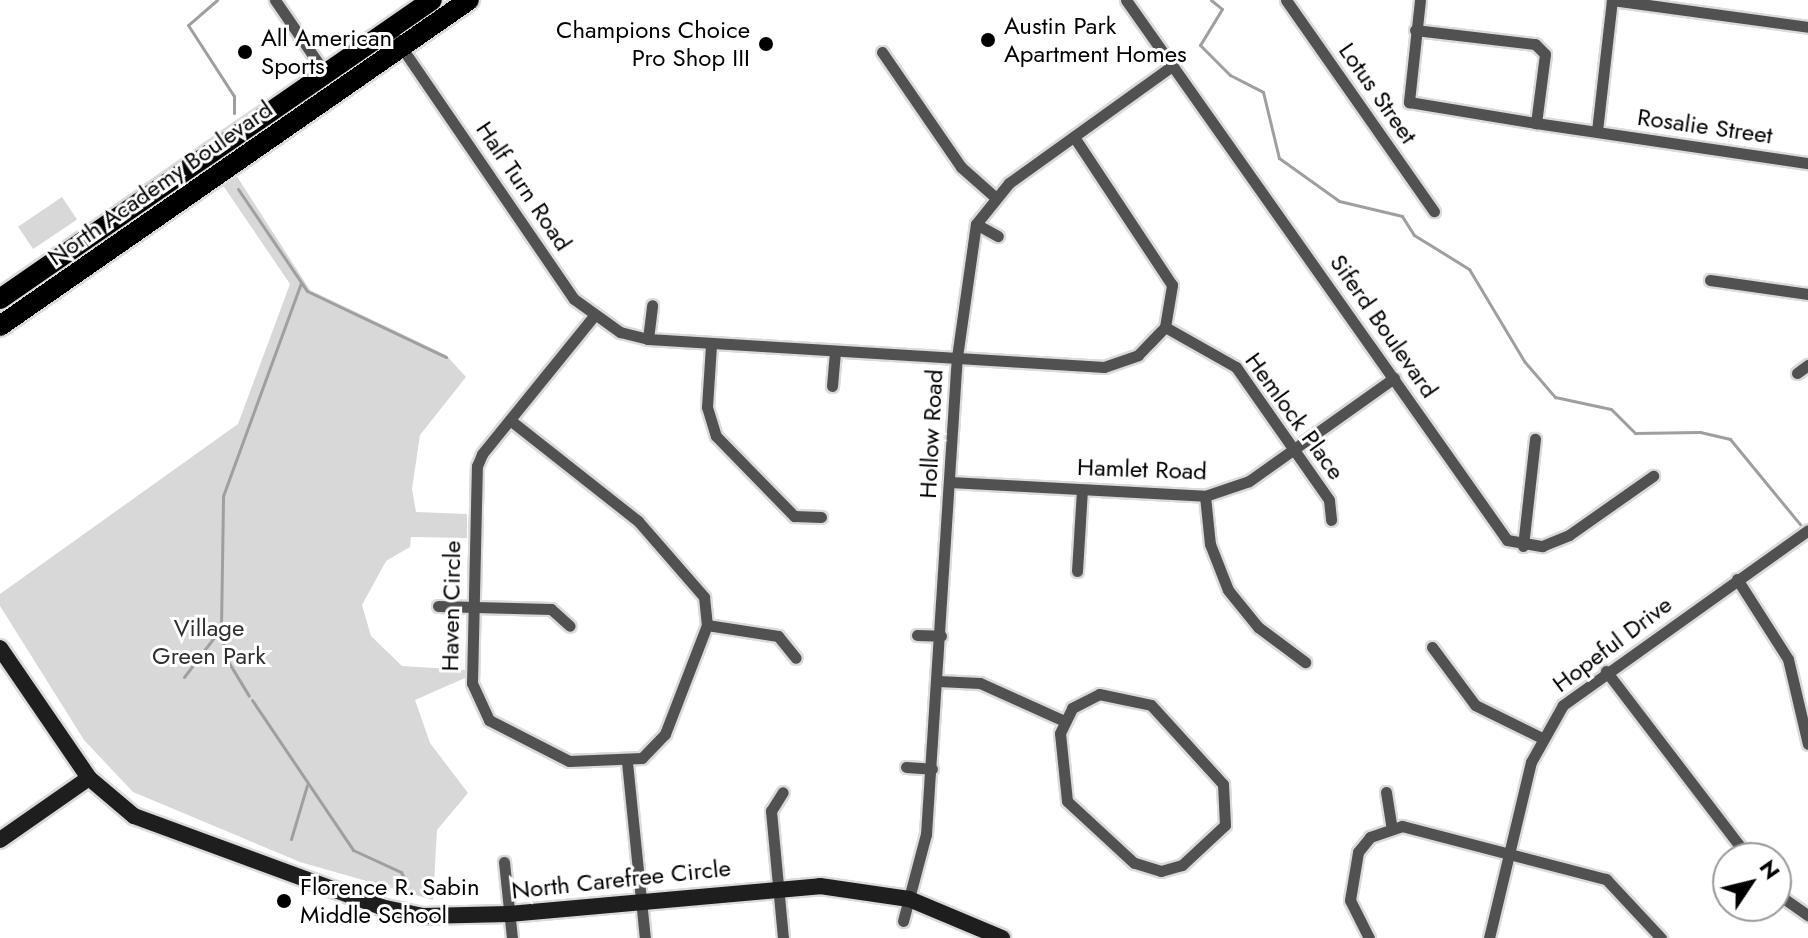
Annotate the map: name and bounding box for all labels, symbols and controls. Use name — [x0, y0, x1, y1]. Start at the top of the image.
place label: Austin Park Apartment Homes — [1004, 12, 1187, 68]
place label: Champions Choice Pro Shop III — [556, 16, 750, 72]
place label: All American Sports — [261, 24, 392, 80]
marker: Austin Park Apartment Homes — [979, 31, 997, 49]
marker: Champions Choice Pro Shop III — [757, 35, 775, 53]
street label: Lotus Street — [1333, 37, 1423, 149]
marker: All American Sports — [236, 43, 254, 61]
street label: North Academy Boulevard — [42, 95, 278, 271]
street label: Rosalie Street — [1635, 102, 1775, 150]
street label: Half Turn Road — [470, 116, 578, 256]
street label: Siferd Boulevard — [1324, 249, 1444, 403]
street label: Hemlock Place — [1239, 347, 1351, 485]
street label: Hollow Road — [913, 369, 949, 499]
street label: Hamlet Road — [1077, 452, 1207, 486]
street label: Haven Circle — [435, 540, 467, 672]
street label: Hopeful Drive — [1547, 590, 1677, 698]
park label: Village Green Park — [152, 614, 266, 670]
north arrow — [1712, 842, 1792, 922]
street label: North Carefree Circle — [510, 853, 732, 905]
text: N — [1752, 853, 1788, 886]
place label: Florence R. Sabin Middle School — [300, 873, 480, 929]
marker: Florence R. Sabin Middle School — [275, 892, 293, 910]

